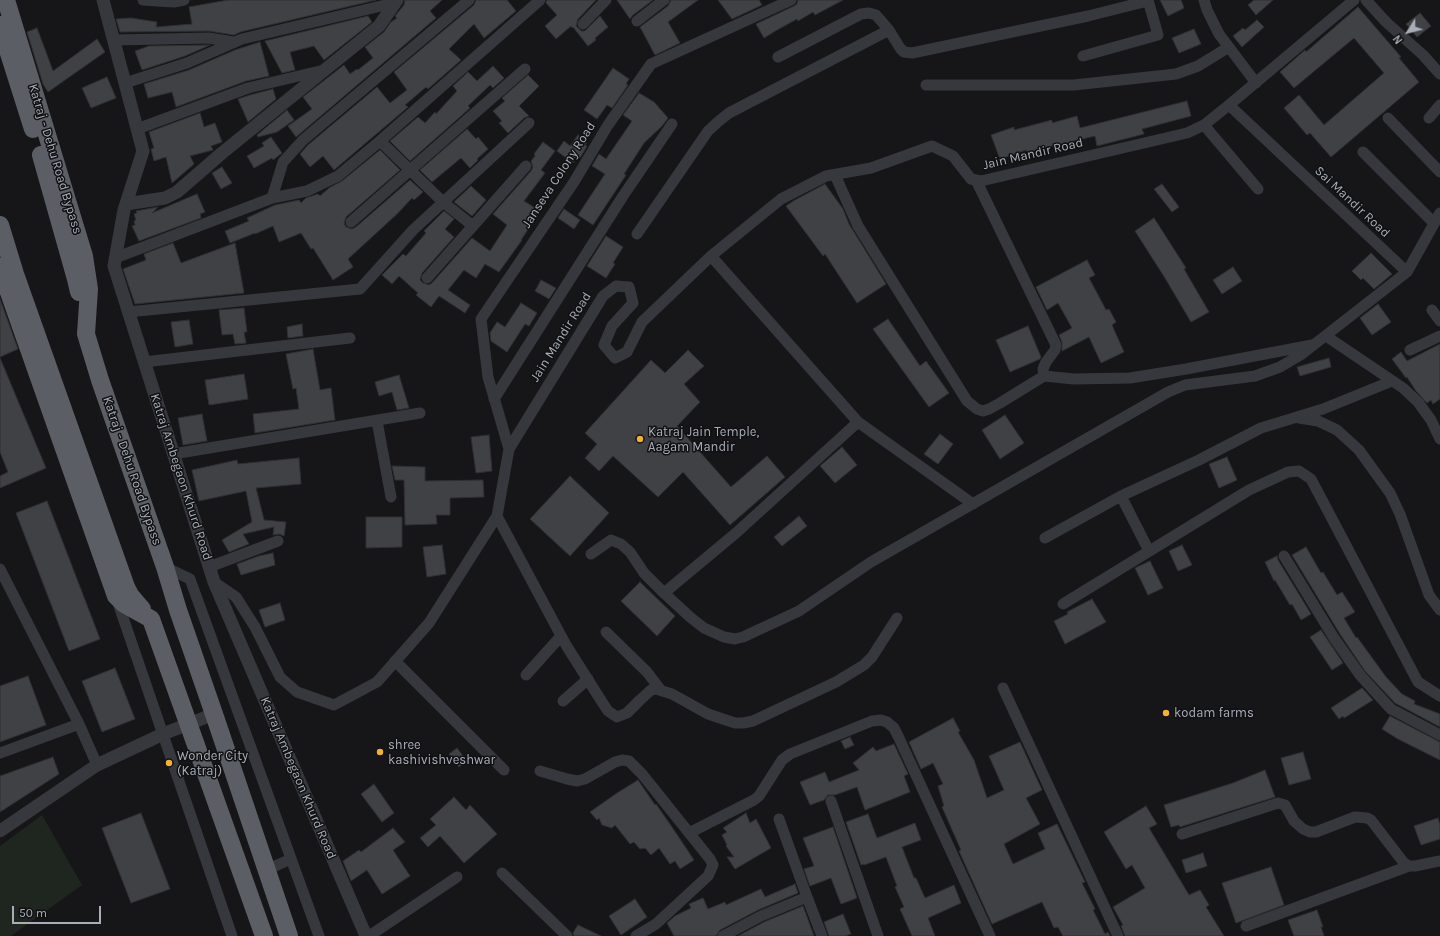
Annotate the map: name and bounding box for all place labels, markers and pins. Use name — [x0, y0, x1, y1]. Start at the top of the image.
place label: Katraj Jain Temple, Aagam Mandir — [648, 424, 759, 455]
marker: Katraj Jain Temple, Aagam Mandir — [635, 434, 645, 444]
place label: kodam farms — [1174, 705, 1254, 721]
marker: kodam farms — [1161, 708, 1171, 718]
place label: shree kashivishveshwar — [388, 737, 495, 768]
marker: shree kashivishveshwar — [375, 747, 385, 757]
place label: Wonder City (Katraj) — [177, 748, 248, 779]
marker: Wonder City (Katraj) — [164, 758, 174, 768]

